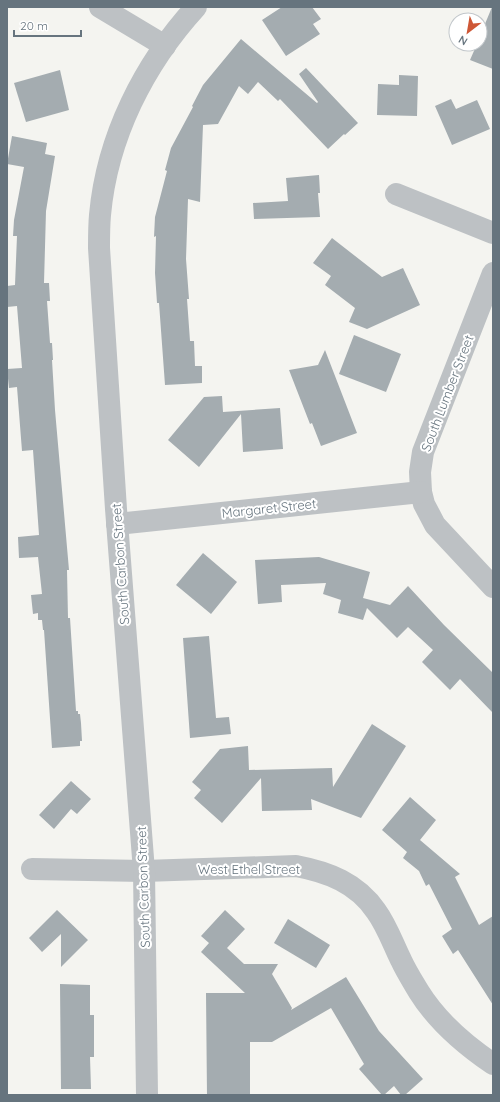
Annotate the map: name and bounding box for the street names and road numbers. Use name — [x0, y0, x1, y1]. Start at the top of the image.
street label: South Lumber Street — [417, 333, 477, 453]
street label: Margaret Street — [221, 495, 317, 521]
street label: South Carbon Street — [108, 503, 132, 625]
street label: South Carbon Street — [133, 826, 153, 948]
street label: West Ethel Street — [198, 861, 300, 877]

